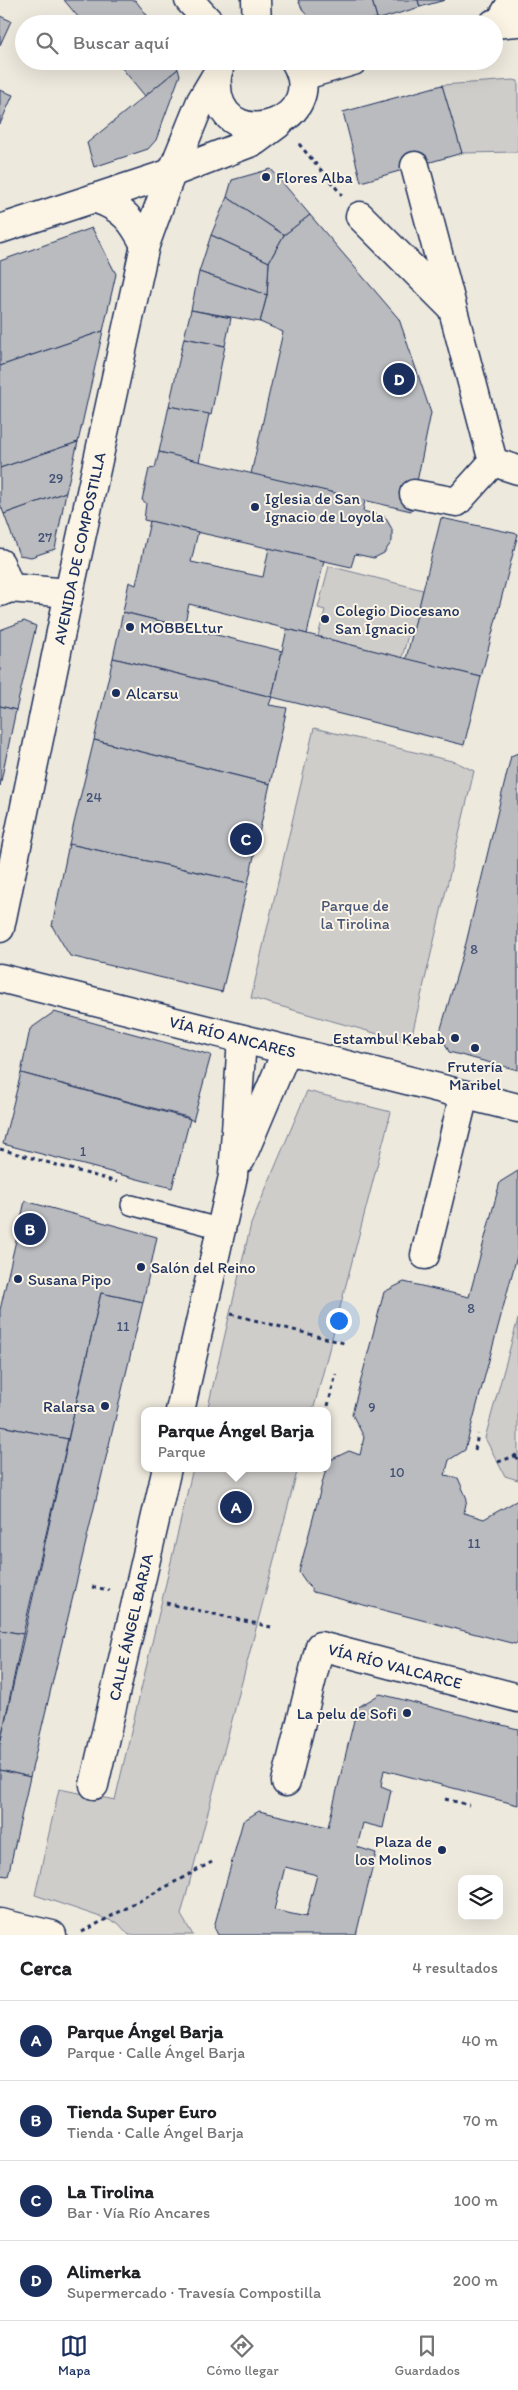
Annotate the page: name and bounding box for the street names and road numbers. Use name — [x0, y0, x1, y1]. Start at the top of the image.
street label: AVENIDA DE COMPOSTILLA — [49, 450, 109, 646]
street label: VÍA RÍO ANCARES — [168, 1011, 298, 1061]
street label: CALLE ÁNGEL BARJA — [104, 1552, 157, 1703]
street label: VÍA RÍO VALCARCE — [326, 1639, 464, 1692]

